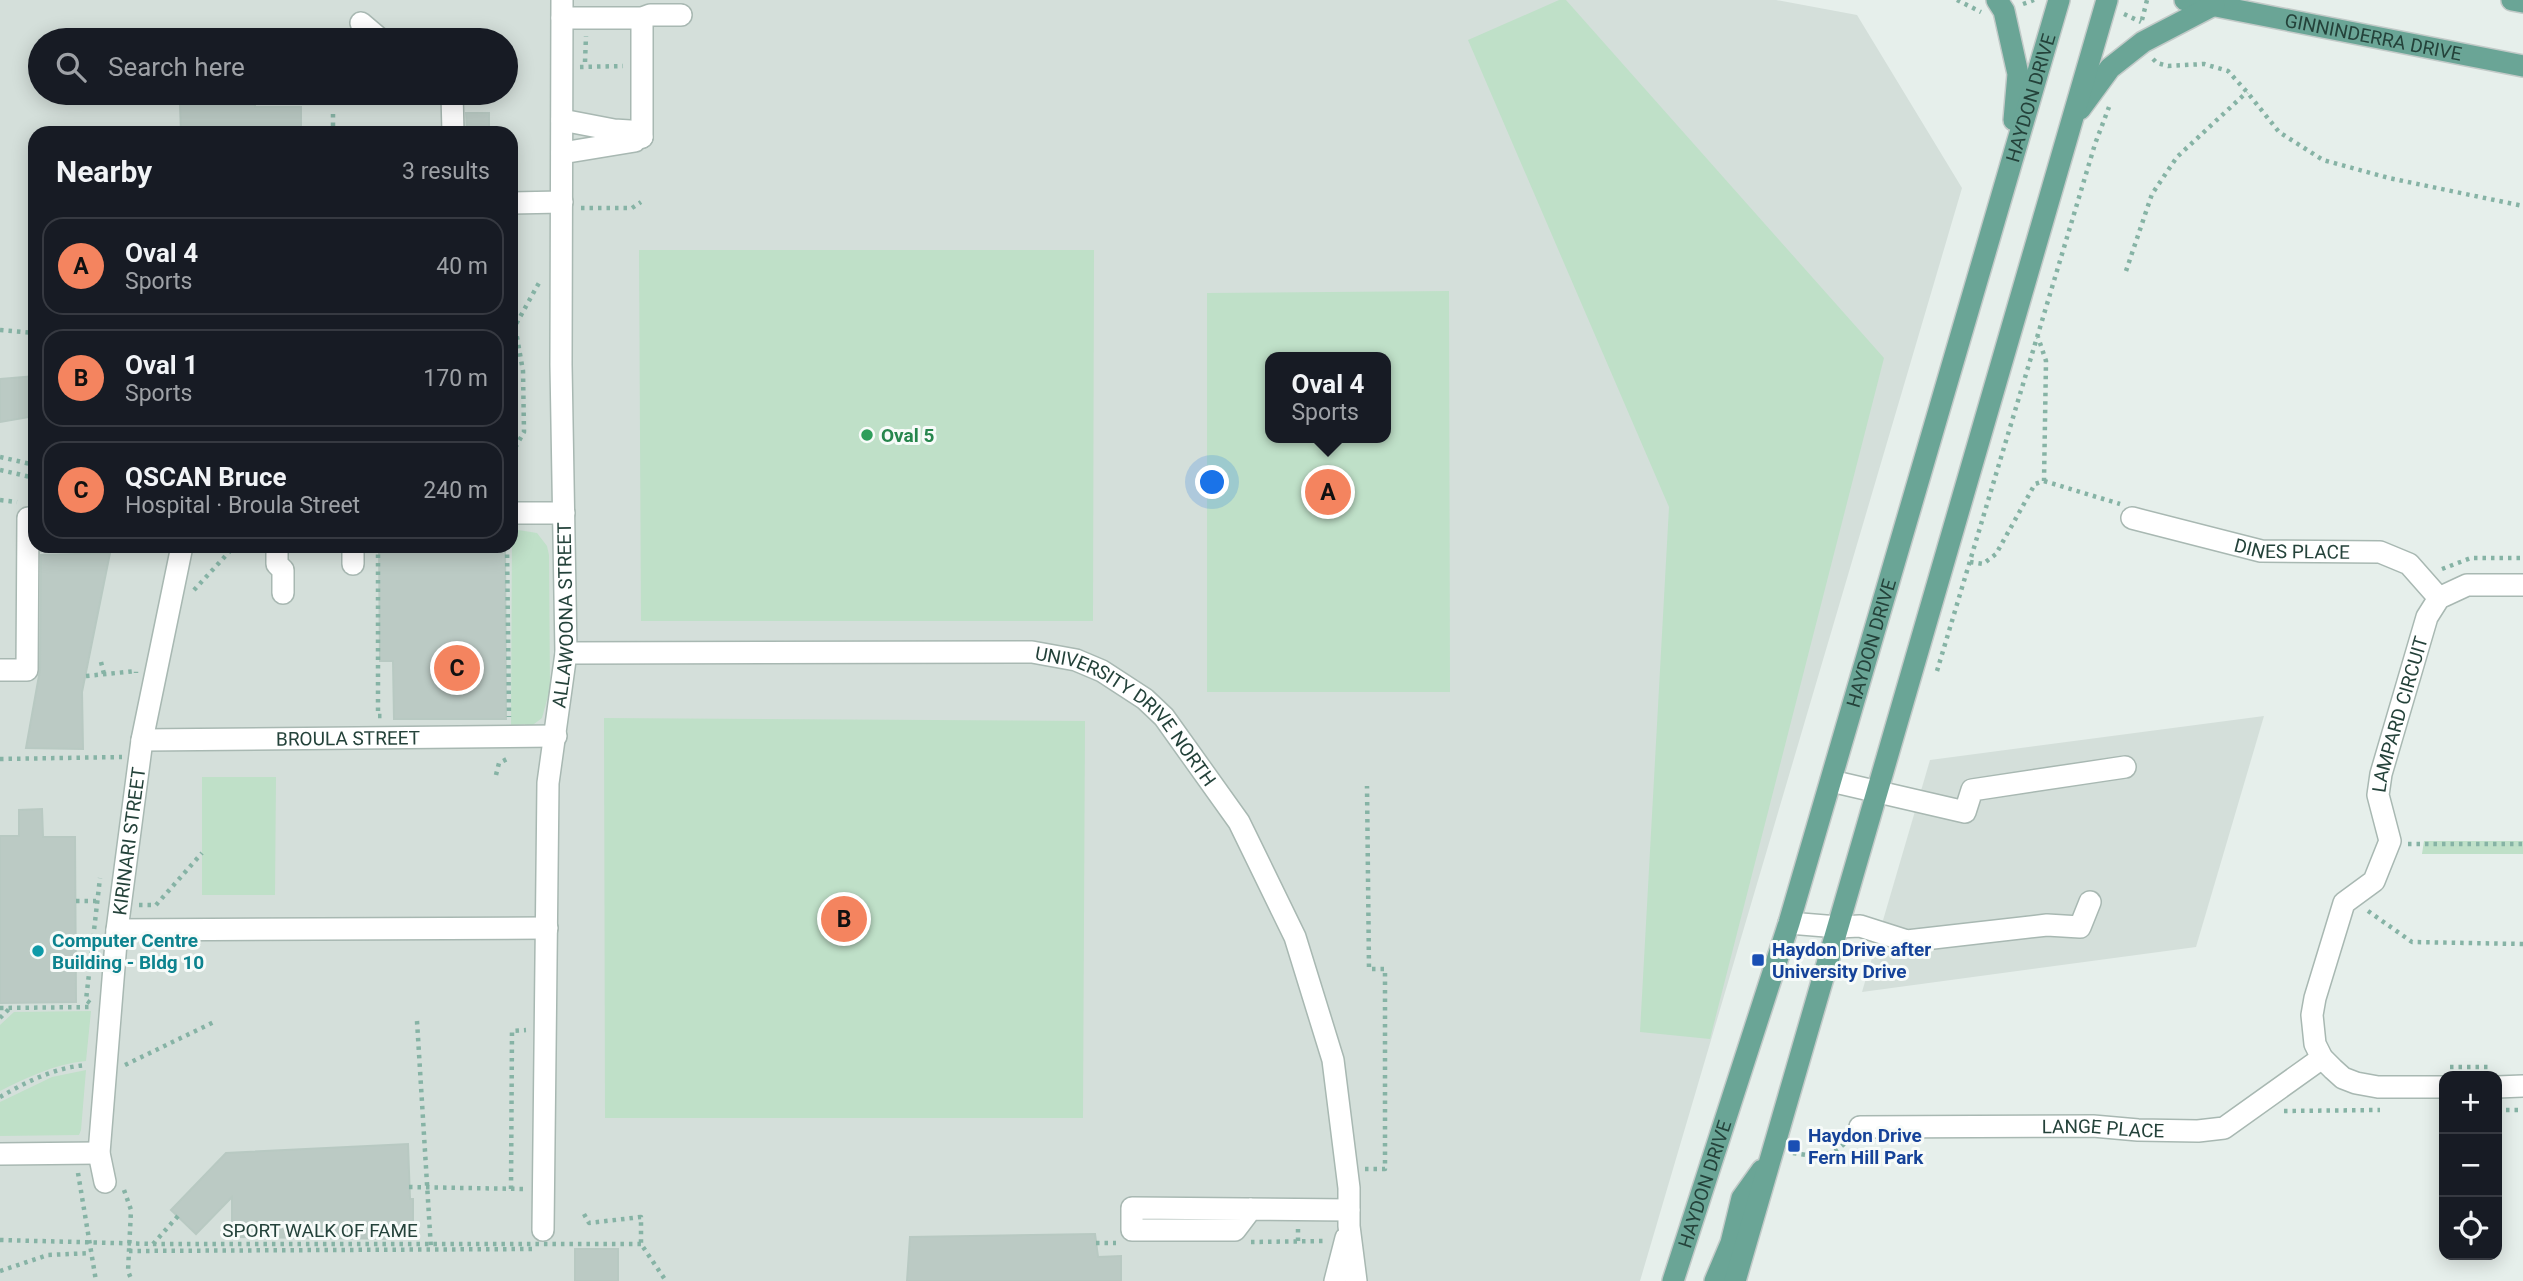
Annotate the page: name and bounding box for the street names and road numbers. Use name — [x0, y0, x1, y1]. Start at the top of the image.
street label: GINNINDERRA DRIVE — [2283, 8, 2464, 65]
street label: HAYDON DRIVE — [2001, 31, 2060, 165]
street label: ALLAWOONA STREET — [547, 522, 578, 709]
street label: DINES PLACE — [2232, 533, 2350, 563]
street label: HAYDON DRIVE — [1841, 576, 1901, 710]
street label: LAMPARD CIRCUIT — [2367, 633, 2432, 794]
street label: UNIVERSITY DRIVE NORTH — [1033, 641, 1221, 790]
street label: BROULA STREET — [276, 726, 420, 750]
street label: KIRINARI STREET — [108, 766, 150, 917]
street label: LANGE PLACE — [2042, 1114, 2165, 1142]
street label: HAYDON DRIVE — [1673, 1117, 1736, 1251]
street label: SPORT WALK OF FAME — [222, 1219, 418, 1242]

